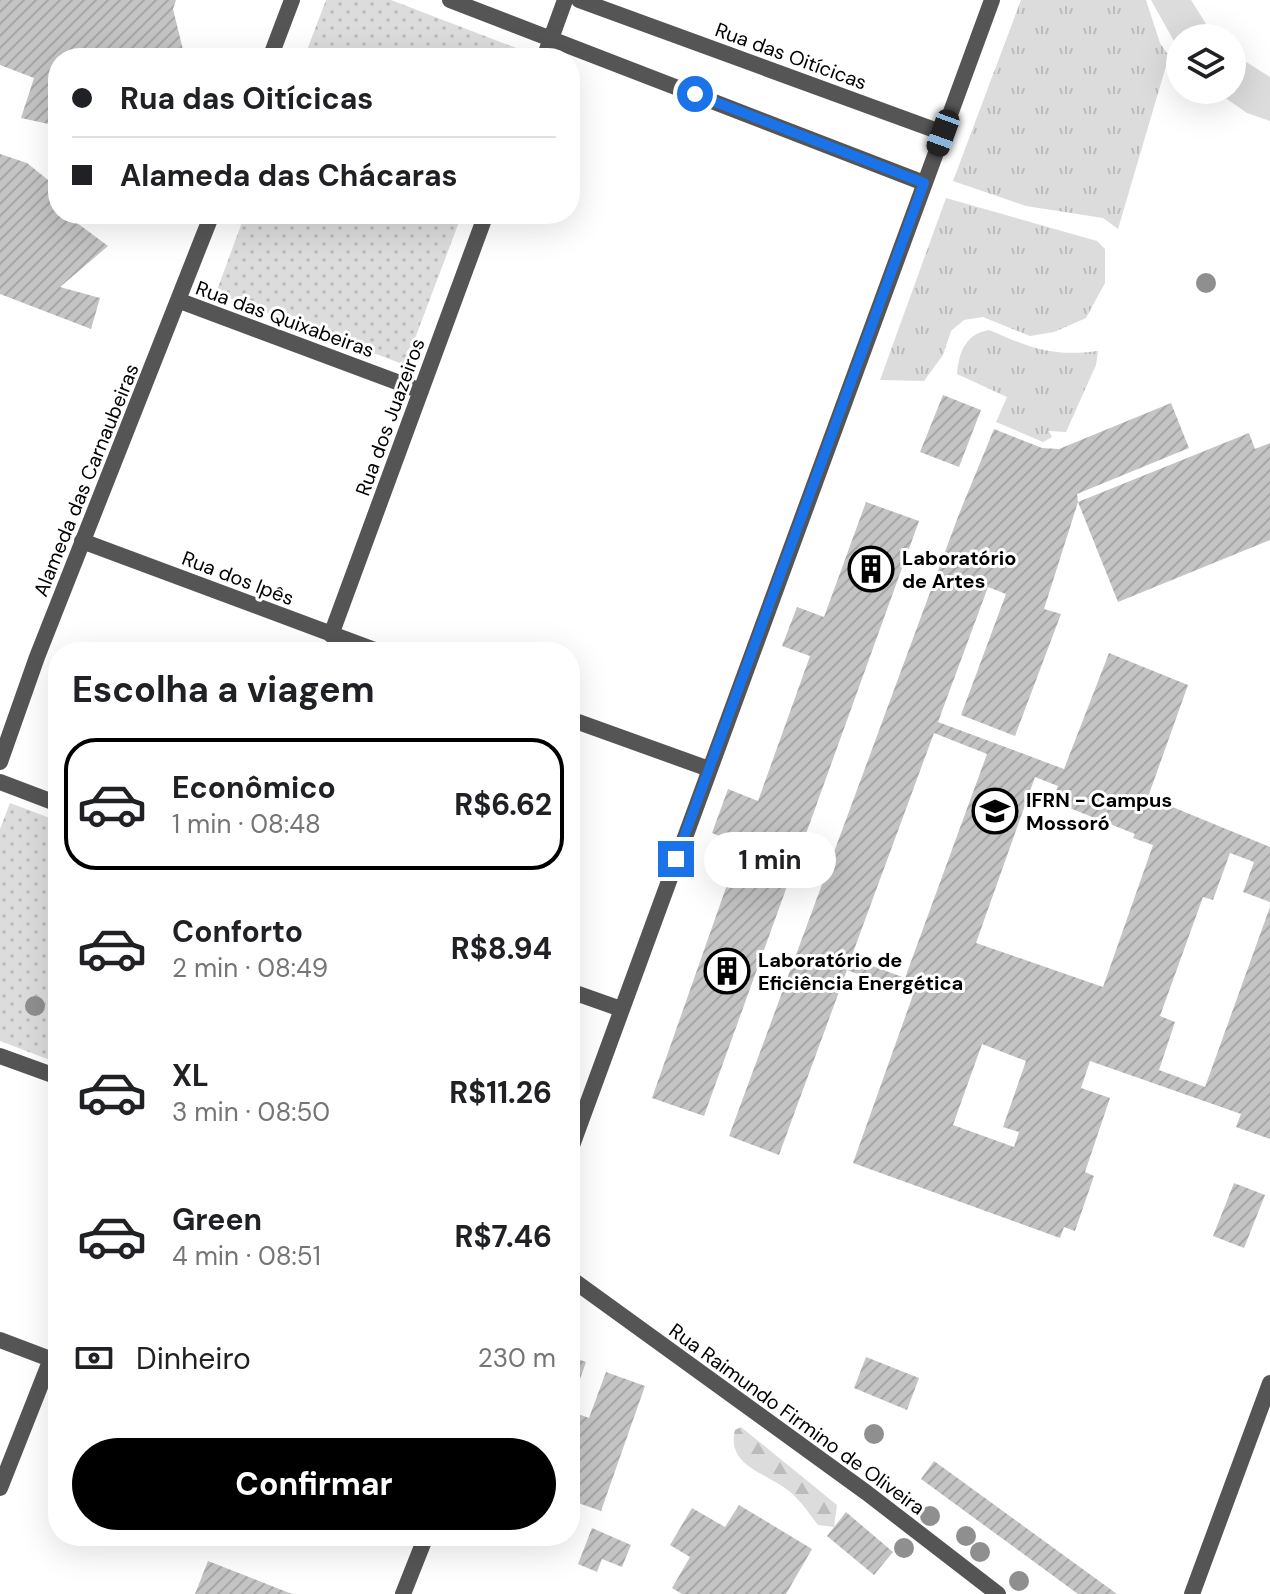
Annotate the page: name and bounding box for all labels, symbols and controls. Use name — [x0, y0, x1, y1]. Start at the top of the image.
street label: Rua das Oitícicas — [712, 17, 870, 95]
map controls — [1166, 24, 1246, 104]
button: layers — [1166, 24, 1246, 104]
route start — [677, 76, 713, 112]
text: Rua das Oitícicas — [120, 79, 373, 118]
car — [924, 106, 962, 160]
text: Alameda das Chácaras — [120, 156, 458, 195]
street label: Rua das Quixabeiras — [192, 275, 378, 363]
street label: Rua dos Juazeiros — [349, 335, 431, 499]
street label: Alameda das Carnaubeiras — [27, 360, 145, 600]
street label: Rua dos Ipês — [178, 545, 298, 611]
building icon: Laboratório de Artes — [847, 545, 895, 593]
place label: Laboratório de Artes — [902, 545, 1016, 594]
text: Escolha a viagem — [72, 666, 375, 713]
icon: car — [76, 768, 148, 840]
text: Econômico — [172, 768, 336, 807]
text: R$6.62 — [454, 785, 552, 824]
school or university icon: IFRN - Campus Mossoró — [971, 787, 1019, 835]
place label: IFRN - Campus Mossoró — [1026, 787, 1172, 836]
text: 1 min · 08:48 — [172, 807, 321, 841]
callout: 1 min — [704, 831, 836, 887]
route end — [658, 841, 694, 877]
text: 1 min — [738, 843, 802, 877]
icon: car — [76, 912, 148, 984]
text: Conforto — [172, 912, 303, 951]
text: R$8.94 — [451, 929, 552, 968]
building icon: Laboratório de Eficiência Energética — [703, 947, 751, 995]
place label: Laboratório de Eficiência Energética — [758, 947, 963, 996]
text: 2 min · 08:49 — [172, 951, 328, 985]
icon: car — [76, 1056, 148, 1128]
text: XL — [172, 1056, 209, 1095]
text: R$11.26 — [449, 1073, 552, 1112]
text: 3 min · 08:50 — [172, 1095, 330, 1129]
icon: car — [76, 1200, 148, 1272]
text: Green — [172, 1200, 262, 1239]
text: R$7.46 — [455, 1217, 552, 1256]
text: 4 min · 08:51 — [172, 1239, 321, 1273]
street label: Rua Raimundo Firmino de Oliveira — [664, 1317, 930, 1521]
icon: cash — [72, 1336, 116, 1380]
text: Dinheiro — [136, 1339, 251, 1378]
text: 230 m — [478, 1341, 556, 1375]
button: Confirmar — [72, 1438, 556, 1530]

